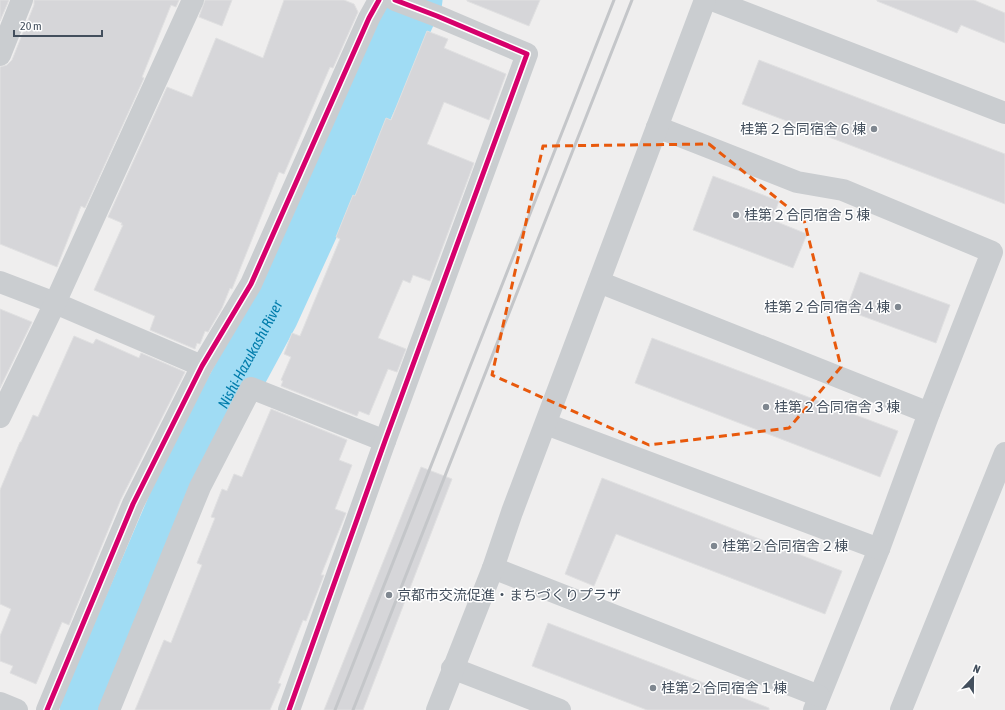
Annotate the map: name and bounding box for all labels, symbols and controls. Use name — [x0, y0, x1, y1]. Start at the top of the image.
scale bar — [14, 12, 102, 38]
text: 20 m — [20, 19, 42, 33]
place label: 桂第２合同宿舎６棟 — [740, 121, 866, 137]
marker: 桂第２合同宿舎６棟 — [869, 124, 879, 134]
place label: 桂第２合同宿舎５棟 — [744, 207, 870, 223]
marker: 桂第２合同宿舎５棟 — [731, 210, 741, 220]
water label: Nishi-Hazukashi River — [214, 297, 286, 411]
place label: 桂第２合同宿舎４棟 — [764, 299, 890, 315]
marker: 桂第２合同宿舎４棟 — [893, 302, 903, 312]
place label: 桂第２合同宿舎３棟 — [774, 399, 900, 415]
marker: 桂第２合同宿舎３棟 — [761, 402, 771, 412]
place label: 桂第２合同宿舎２棟 — [722, 538, 848, 554]
marker: 桂第２合同宿舎２棟 — [709, 541, 719, 551]
place label: 京都市交流促進・まちづくりプラザ — [397, 587, 621, 603]
marker: 京都市交流促進・まちづくりプラザ — [384, 590, 394, 600]
north arrow — [953, 658, 993, 698]
text: N — [971, 662, 982, 676]
place label: 桂第２合同宿舎１棟 — [661, 680, 787, 696]
marker: 桂第２合同宿舎１棟 — [648, 683, 658, 693]

